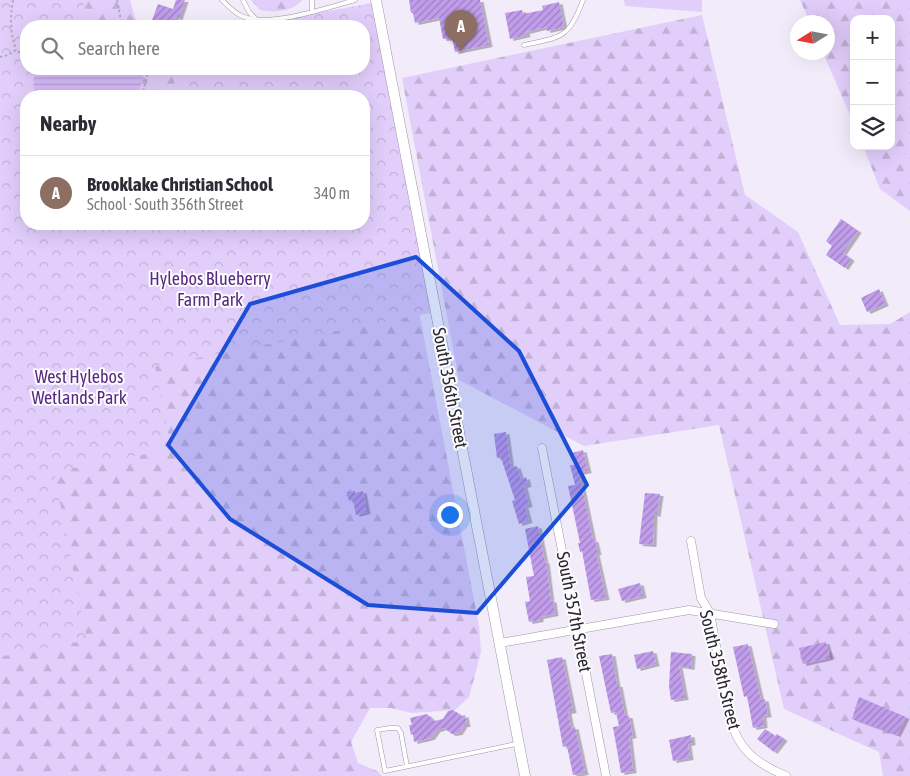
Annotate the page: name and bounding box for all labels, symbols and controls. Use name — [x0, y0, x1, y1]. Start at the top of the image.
pin: A — [445, 10, 477, 51]
north arrow — [790, 15, 835, 60]
map controls — [850, 15, 895, 150]
button: + — [850, 15, 895, 60]
search box — [20, 20, 370, 75]
icon: search — [38, 34, 66, 62]
text: Search here — [78, 37, 160, 59]
button: − — [850, 60, 895, 105]
button: layers — [850, 105, 895, 150]
text: Nearby — [40, 111, 96, 135]
text: Brooklake Christian School — [87, 173, 273, 195]
text: A — [52, 184, 60, 202]
text: 340 m — [314, 184, 350, 202]
text: School · South 356th Street — [87, 195, 243, 213]
park label: Hylebos Blueberry Farm Park — [149, 268, 271, 310]
street label: South 356th Street — [429, 326, 472, 450]
park label: West Hylebos Wetlands Park — [31, 366, 127, 408]
your location — [437, 502, 463, 528]
street label: South 357th Street — [553, 550, 596, 674]
street label: South 358th Street — [695, 608, 745, 732]

